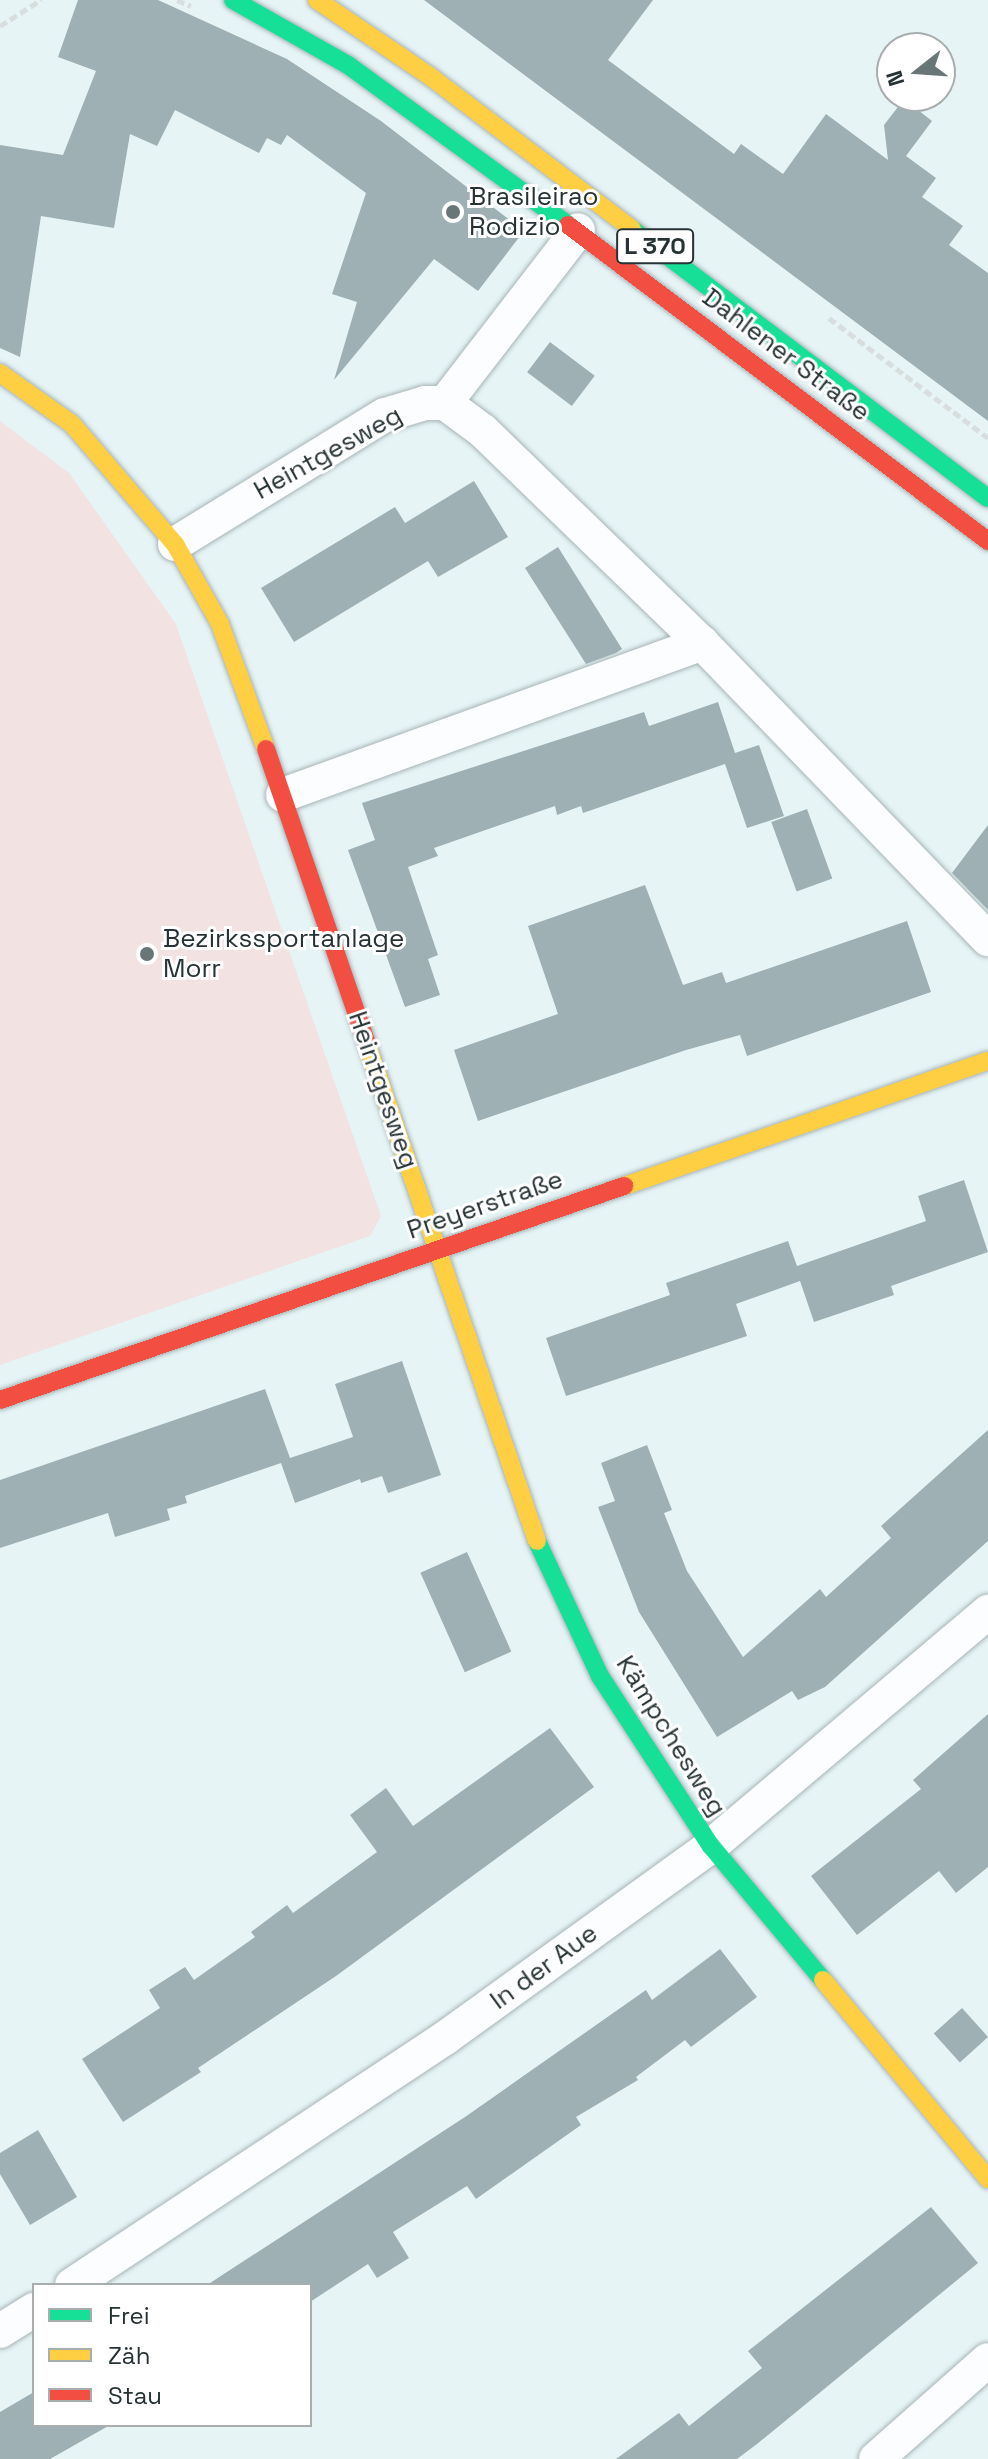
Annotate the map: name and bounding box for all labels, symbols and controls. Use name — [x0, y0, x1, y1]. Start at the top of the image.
north arrow — [876, 32, 956, 112]
text: N — [879, 67, 911, 90]
place label: Brasileirao Rodizio — [469, 181, 599, 242]
marker: Brasileirao Rodizio — [444, 203, 462, 221]
road number: L 370 — [615, 226, 695, 266]
street label: Dahlener Straße — [696, 282, 876, 428]
street label: Heintgesweg — [249, 400, 407, 506]
place label: Bezirkssportanlage Morr — [163, 923, 404, 984]
marker: Bezirkssportanlage Morr — [138, 945, 156, 963]
street label: Heintgesweg — [342, 1007, 424, 1173]
street label: Preyerstraße — [403, 1164, 567, 1246]
street label: Kämpchesweg — [609, 1650, 733, 1822]
street label: In der Aue — [484, 1918, 604, 2016]
legend — [32, 2283, 312, 2427]
text: Frei — [108, 2300, 150, 2331]
text: Zäh — [108, 2340, 150, 2371]
text: Stau — [108, 2380, 162, 2411]

